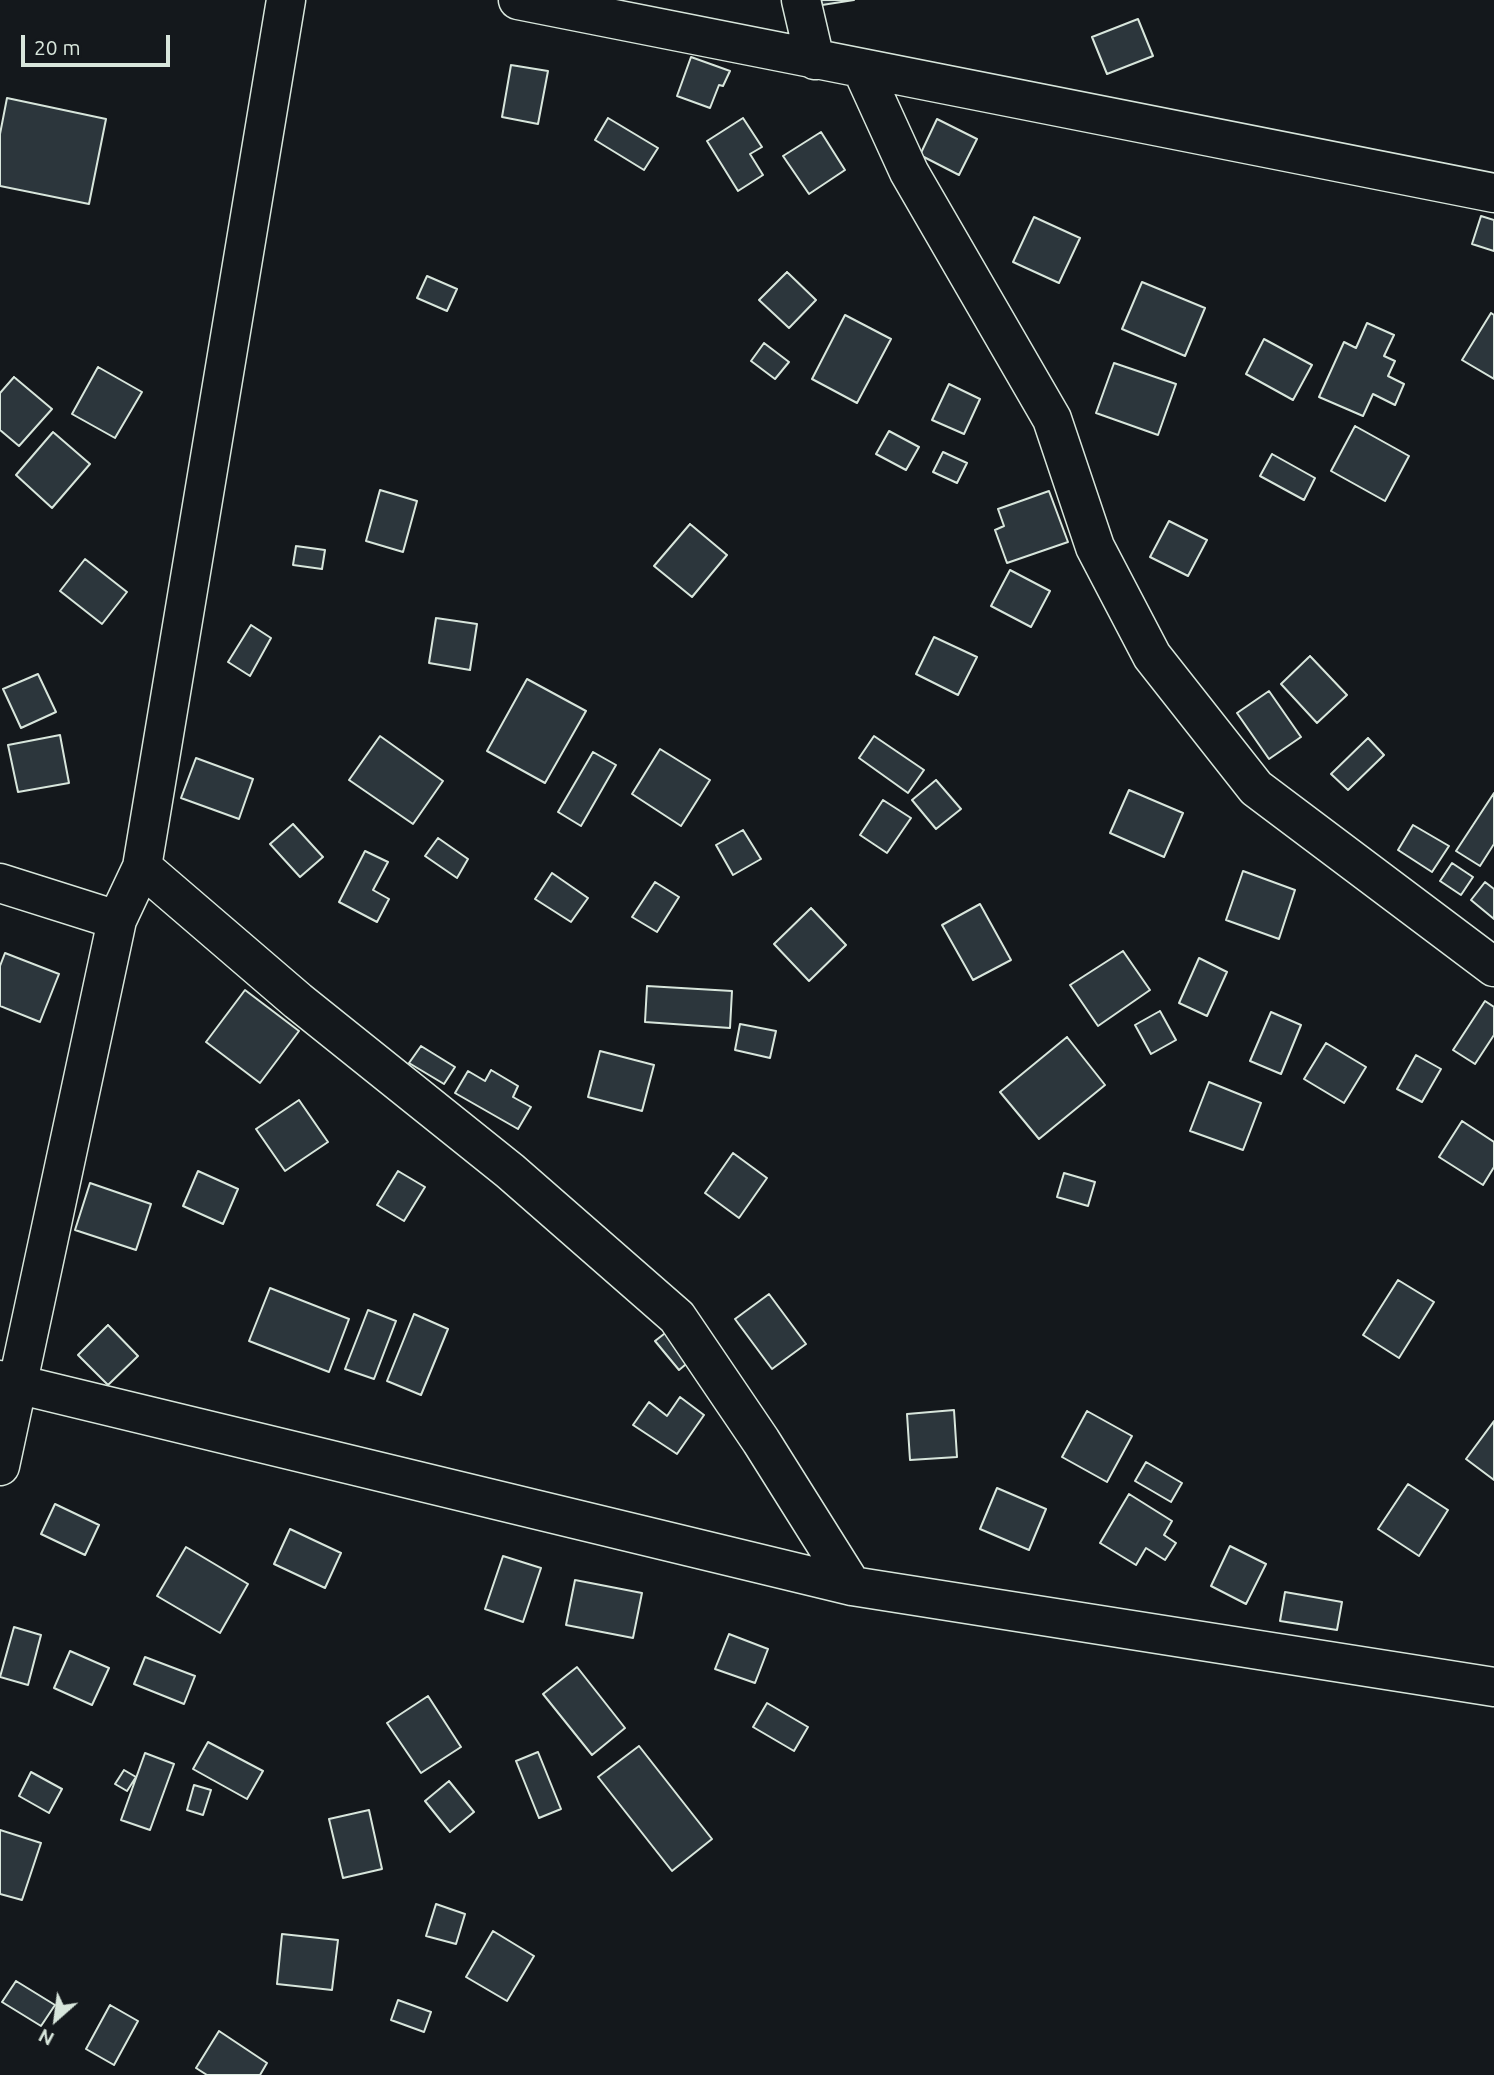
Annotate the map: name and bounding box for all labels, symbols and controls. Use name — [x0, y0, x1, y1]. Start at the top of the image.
scale bar — [24, 21, 173, 65]
text: 20 m — [34, 35, 81, 59]
north arrow — [21, 1984, 91, 2054]
text: N — [35, 2024, 58, 2051]

